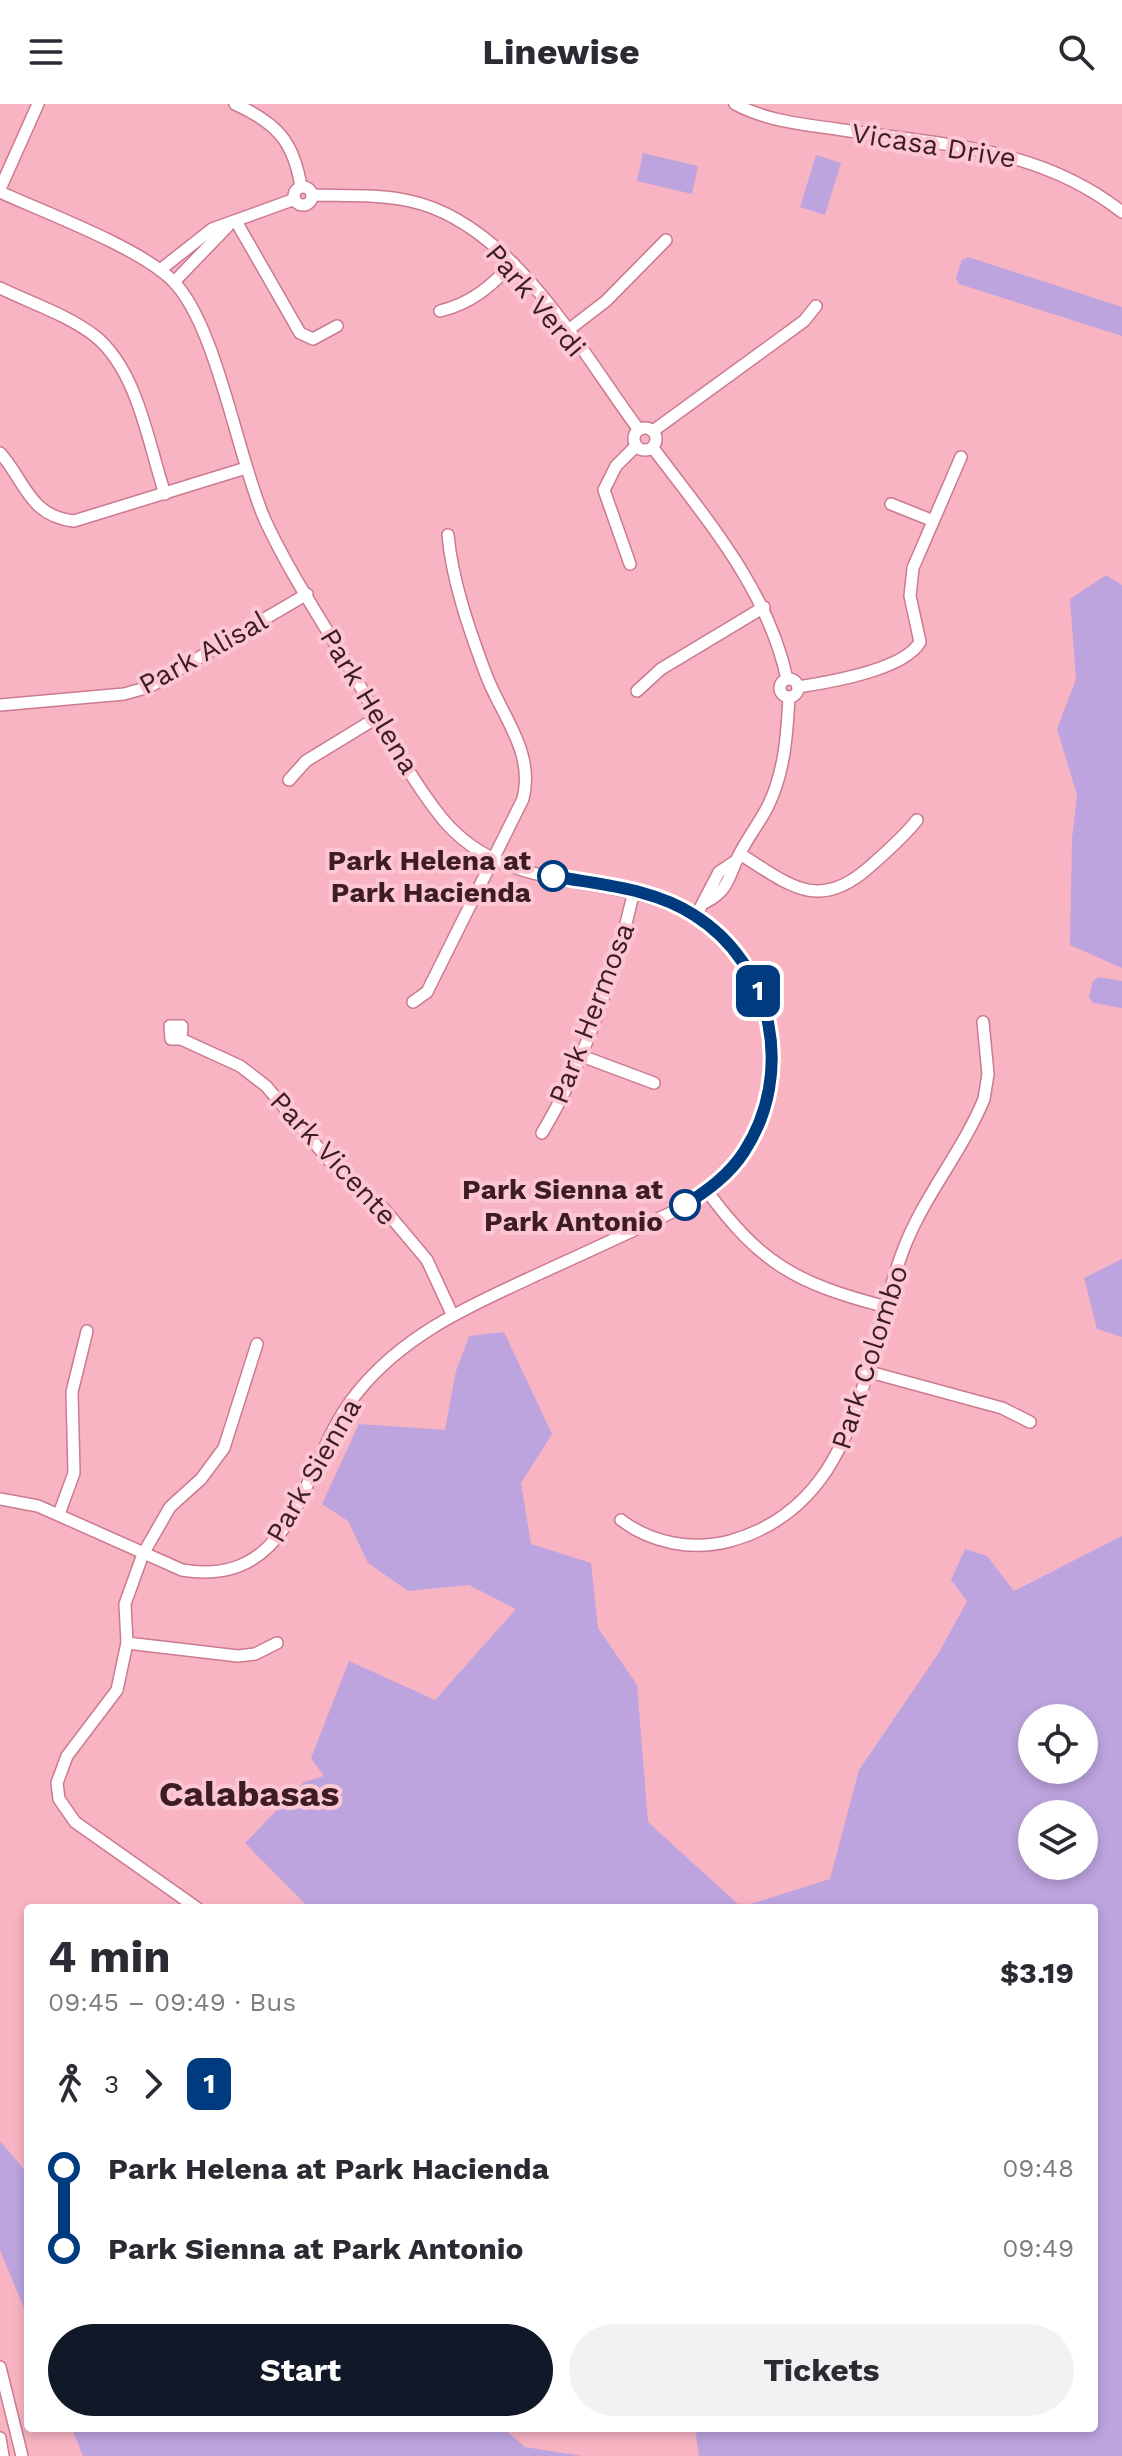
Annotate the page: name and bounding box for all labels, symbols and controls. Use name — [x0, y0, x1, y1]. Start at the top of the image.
icon: menu — [24, 30, 68, 74]
icon: search — [1054, 30, 1098, 74]
text: Linewise — [482, 31, 640, 73]
street label: Vicasa Drive — [849, 116, 1019, 175]
street label: Park Verdi — [479, 237, 592, 363]
street label: Park Alisal — [133, 603, 274, 701]
street label: Park Helena — [313, 623, 426, 780]
place label: Park Helena at Park Hacienda — [328, 844, 532, 909]
marker: Park Helena at Park Hacienda — [538, 861, 568, 891]
street label: Park Hermosa — [542, 918, 641, 1108]
line badge: 1 — [732, 965, 784, 1017]
text: 1 — [752, 974, 764, 1007]
street label: Park Vicente — [263, 1085, 404, 1232]
place label: Park Sienna at Park Antonio — [462, 1173, 663, 1238]
marker: Park Sienna at Park Antonio — [670, 1190, 700, 1220]
street label: Park Colombo — [824, 1261, 915, 1453]
street label: Park Sienna — [259, 1392, 368, 1548]
map controls — [1018, 1704, 1098, 1880]
button: locate — [1018, 1704, 1098, 1784]
district label: Calabasas — [159, 1773, 339, 1815]
button: layers — [1018, 1800, 1098, 1880]
text: 4 min — [48, 1931, 171, 1983]
text: $3.19 — [1000, 1955, 1074, 1990]
text: 09:45 – 09:49 · Bus — [48, 1987, 296, 2017]
icon: walk — [48, 2062, 92, 2106]
icon: forward — [131, 2062, 175, 2106]
text: 1 — [203, 2067, 215, 2100]
text: 3 — [104, 2069, 119, 2099]
text: Park Helena at Park Hacienda — [108, 2151, 549, 2186]
text: 09:48 — [1002, 2153, 1074, 2183]
text: Park Sienna at Park Antonio — [108, 2231, 523, 2266]
text: 09:49 — [1002, 2233, 1074, 2263]
button: Start — [48, 2324, 553, 2416]
button: Tickets — [569, 2324, 1074, 2416]

